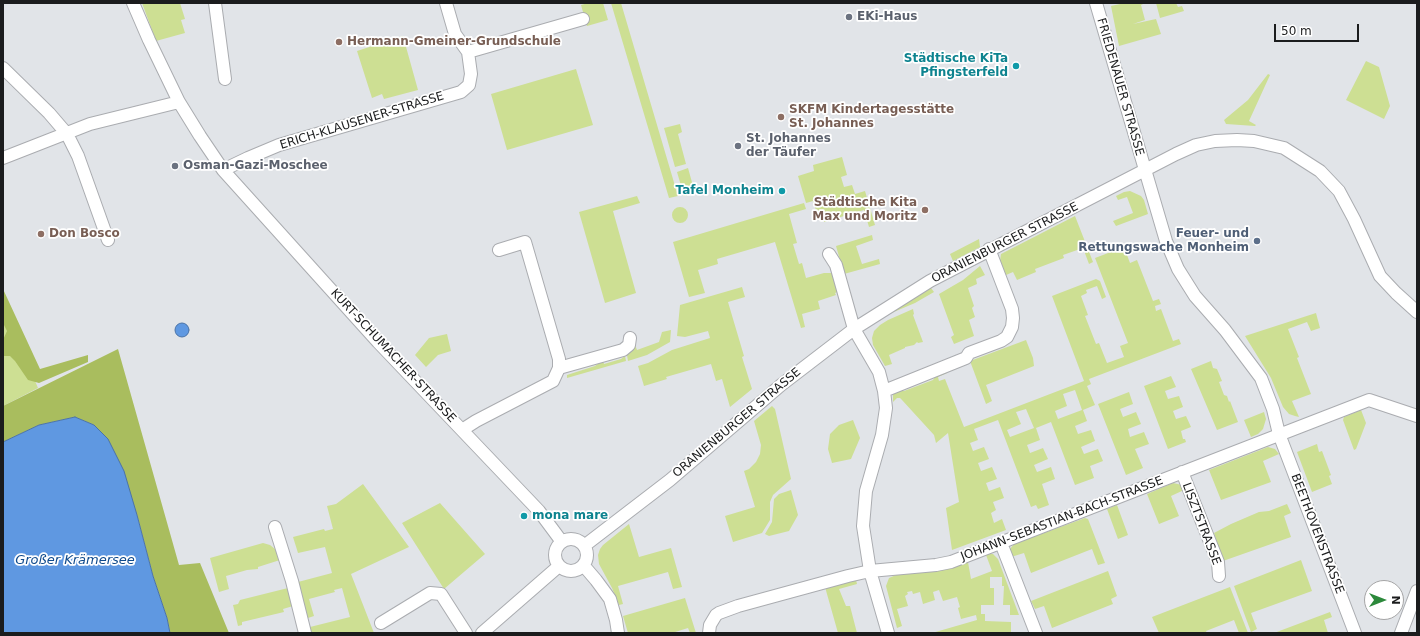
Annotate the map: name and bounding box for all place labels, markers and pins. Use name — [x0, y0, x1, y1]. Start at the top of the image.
place label: EKi-Haus — [857, 10, 917, 24]
marker: EKi-Haus — [844, 12, 854, 22]
place label: Hermann-Gmeiner-Grundschule — [347, 35, 561, 49]
marker: Hermann-Gmeiner-Grundschule — [334, 37, 344, 47]
place label: Städtische KiTa Pfingsterfeld — [904, 52, 1008, 80]
marker: Städtische KiTa Pfingsterfeld — [1011, 61, 1021, 71]
place label: SKFM Kindertagesstätte St. Johannes — [789, 103, 954, 131]
marker: SKFM Kindertagesstätte St. Johannes — [776, 112, 786, 122]
place label: St. Johannes der Täufer — [746, 132, 831, 160]
marker: St. Johannes der Täufer — [733, 141, 743, 151]
place label: Osman-Gazi-Moschee — [183, 159, 328, 173]
marker: Osman-Gazi-Moschee — [170, 161, 180, 171]
place label: Tafel Monheim — [676, 184, 774, 198]
marker: Tafel Monheim — [777, 186, 787, 196]
place label: Städtische Kita Max und Moritz — [812, 196, 917, 224]
marker: Städtische Kita Max und Moritz — [920, 205, 930, 215]
place label: Don Bosco — [49, 227, 120, 241]
place label: Feuer- und Rettungswache Monheim — [1078, 227, 1249, 255]
marker: Don Bosco — [36, 229, 46, 239]
marker: Feuer- und Rettungswache Monheim — [1252, 236, 1262, 246]
place label: mona mare — [532, 509, 608, 523]
marker: mona mare — [519, 511, 529, 521]

